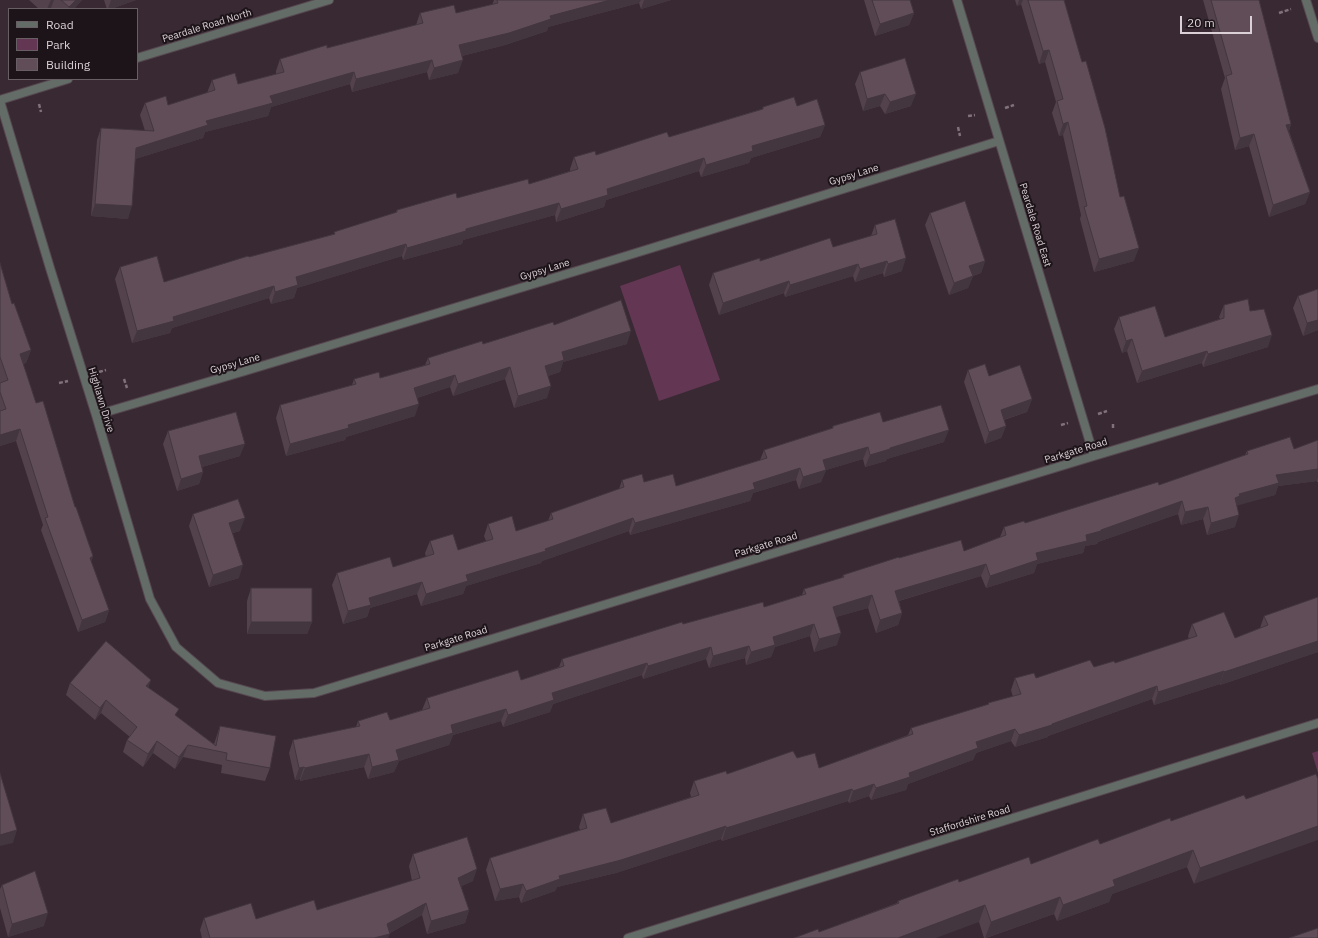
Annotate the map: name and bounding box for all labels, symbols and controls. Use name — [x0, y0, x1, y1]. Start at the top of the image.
street label: Peardale Road North — [161, 7, 253, 45]
legend — [8, 8, 138, 80]
scale bar — [1182, 8, 1254, 34]
text: 20 m — [1187, 15, 1215, 30]
text: Road — [46, 17, 74, 32]
text: Park — [46, 37, 70, 52]
text: Building — [46, 57, 90, 72]
street label: Gypsy Lane — [828, 162, 880, 188]
street label: Peardale Road East — [1017, 182, 1053, 268]
street label: Gypsy Lane — [519, 257, 571, 283]
street label: Gypsy Lane — [209, 351, 261, 377]
street label: Highlawn Drive — [85, 366, 117, 434]
street label: Parkgate Road — [1043, 436, 1109, 466]
street label: Parkgate Road — [733, 530, 799, 560]
street label: Parkgate Road — [423, 624, 489, 654]
street label: Staffordshire Road — [928, 803, 1012, 839]

